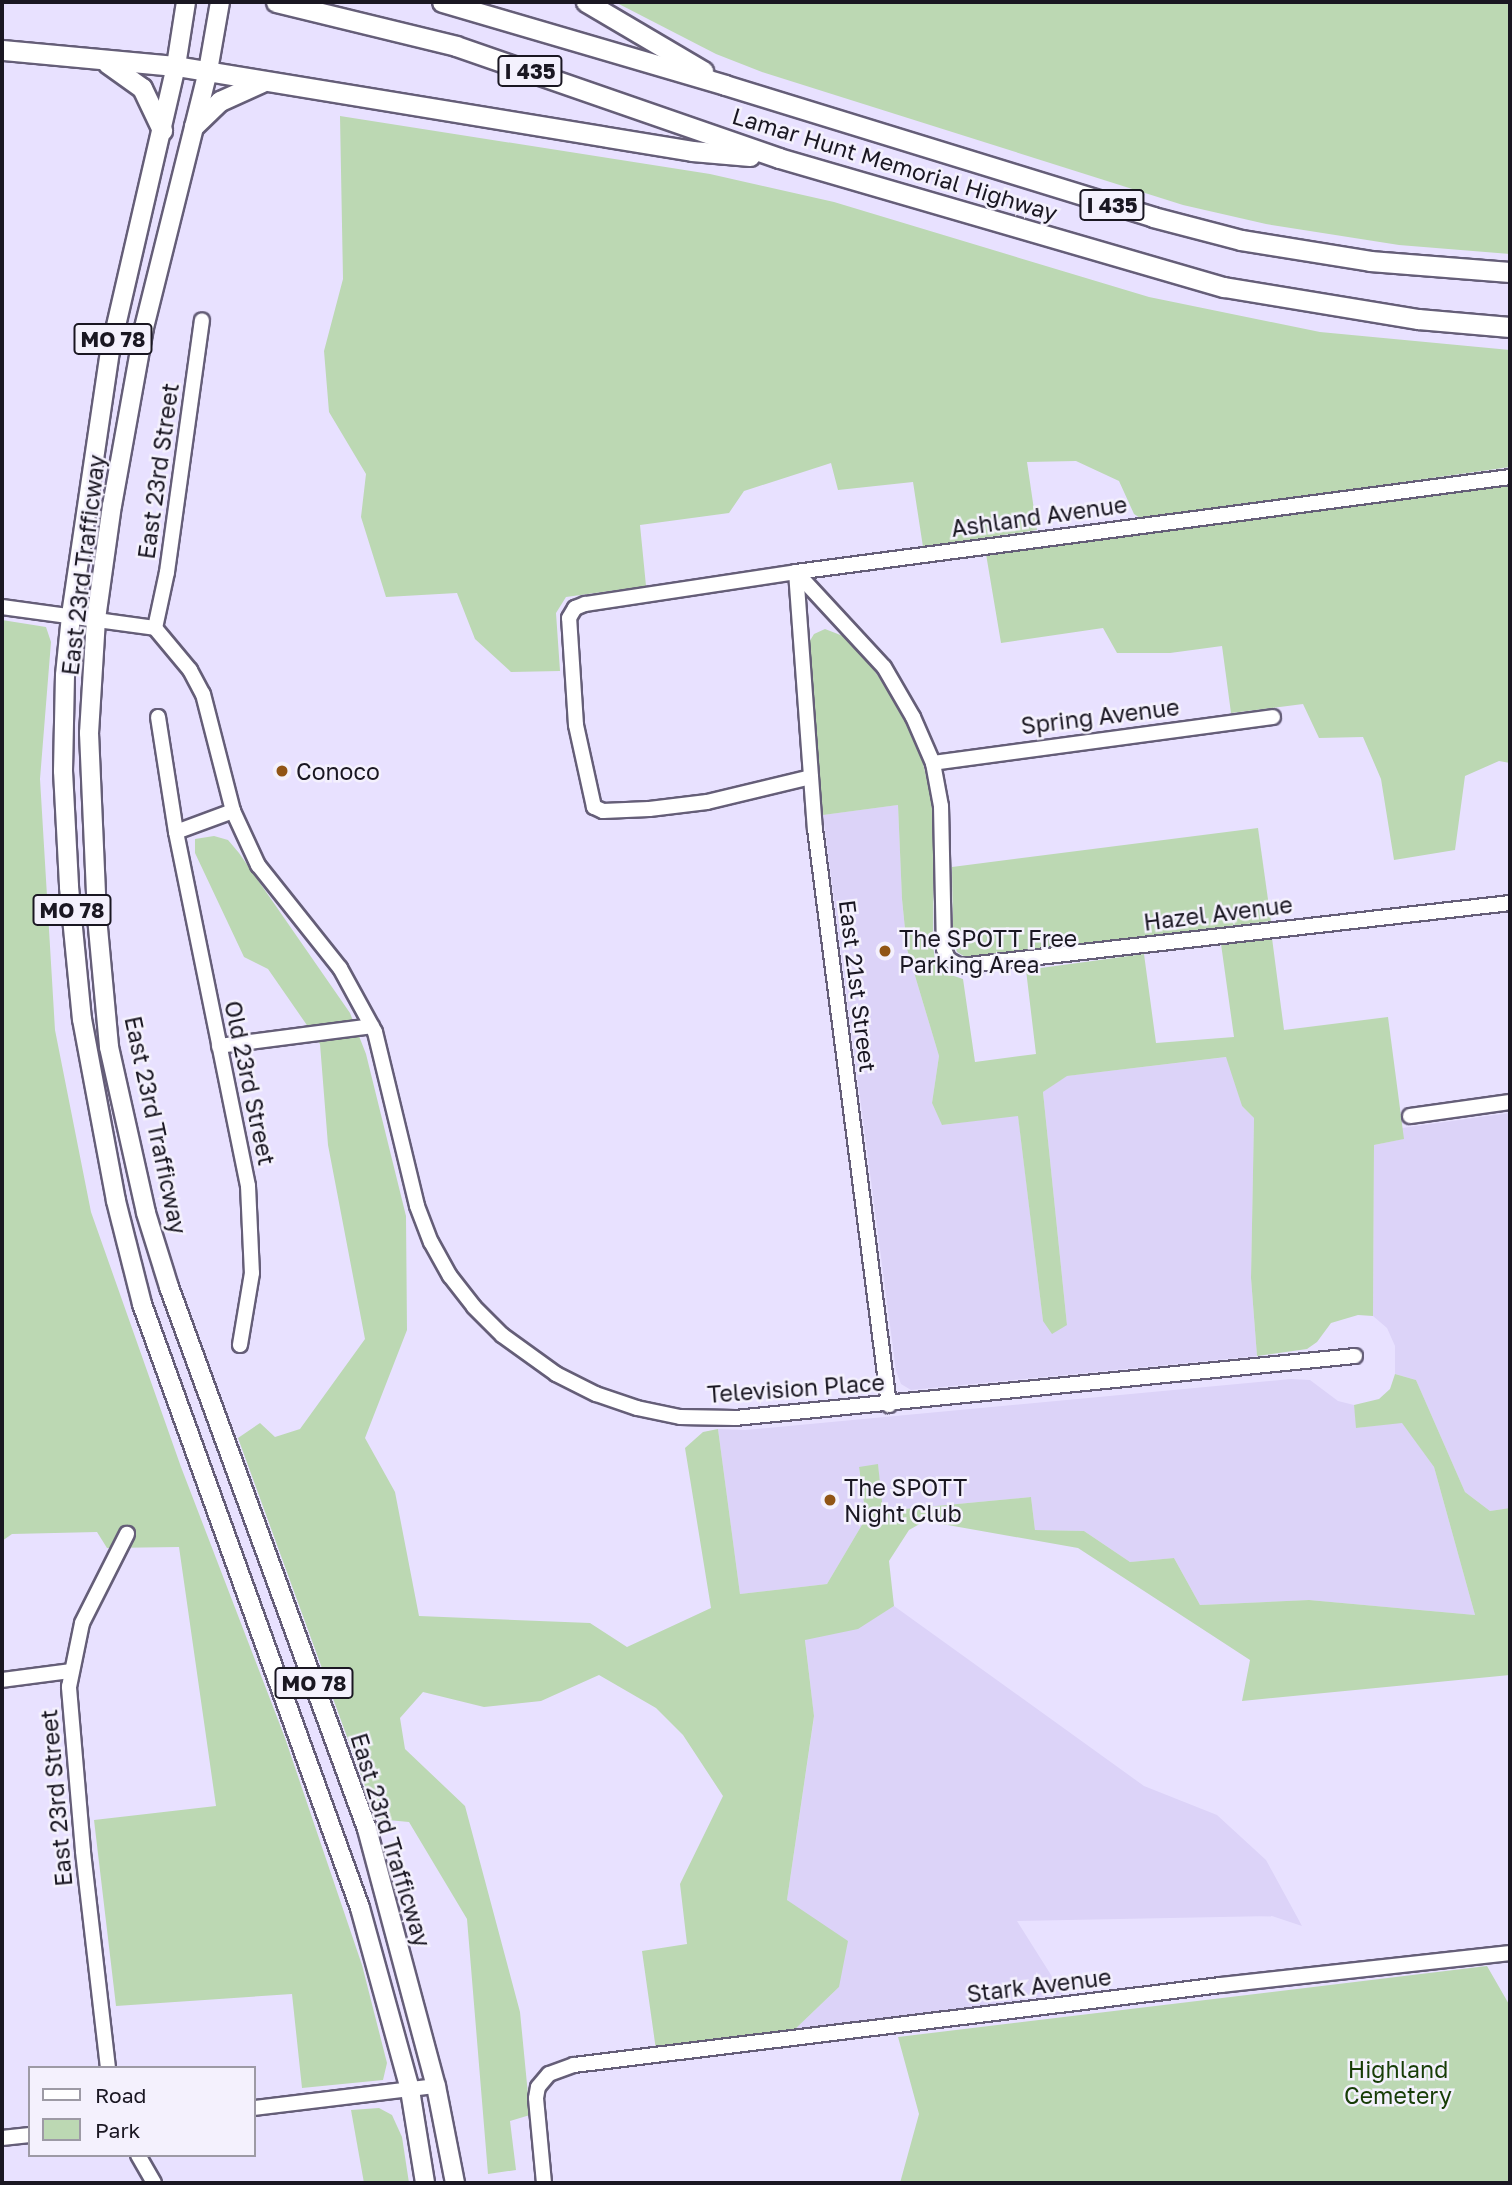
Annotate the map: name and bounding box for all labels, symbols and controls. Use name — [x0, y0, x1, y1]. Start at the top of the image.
road number: I 435 — [497, 54, 563, 88]
street label: Lamar Hunt Memorial Highway — [729, 101, 1061, 227]
road number: I 435 — [1079, 188, 1145, 222]
road number: MO 78 — [73, 322, 153, 356]
street label: East 23rd Street — [132, 381, 184, 561]
street label: East 23rd Trafficway — [56, 453, 110, 677]
street label: Ashland Avenue — [949, 490, 1129, 542]
street label: Spring Avenue — [1019, 693, 1181, 739]
place label: Conoco — [296, 757, 380, 785]
marker: Conoco — [274, 763, 290, 779]
street label: Hazel Avenue — [1142, 890, 1294, 936]
road number: MO 78 — [32, 892, 112, 928]
street label: East 21st Street — [834, 898, 882, 1074]
place label: The SPOTT Free Parking Area — [899, 924, 1077, 978]
marker: The SPOTT Free Parking Area — [877, 943, 893, 959]
street label: Old 23rd Street — [219, 998, 281, 1168]
street label: East 23rd Trafficway — [119, 1013, 193, 1237]
street label: Television Place — [706, 1368, 886, 1408]
place label: The SPOTT Night Club — [844, 1473, 967, 1527]
marker: The SPOTT Night Club — [822, 1492, 838, 1508]
road number: MO 78 — [274, 1666, 354, 1700]
street label: East 23rd Street — [35, 1708, 77, 1888]
street label: East 23rd Trafficway — [345, 1730, 437, 1950]
street label: Stark Avenue — [965, 1962, 1113, 2008]
park label: Highland Cemetery — [1344, 2055, 1452, 2109]
legend — [28, 2066, 256, 2157]
text: Road — [95, 2082, 146, 2108]
text: Park — [95, 2117, 140, 2143]

